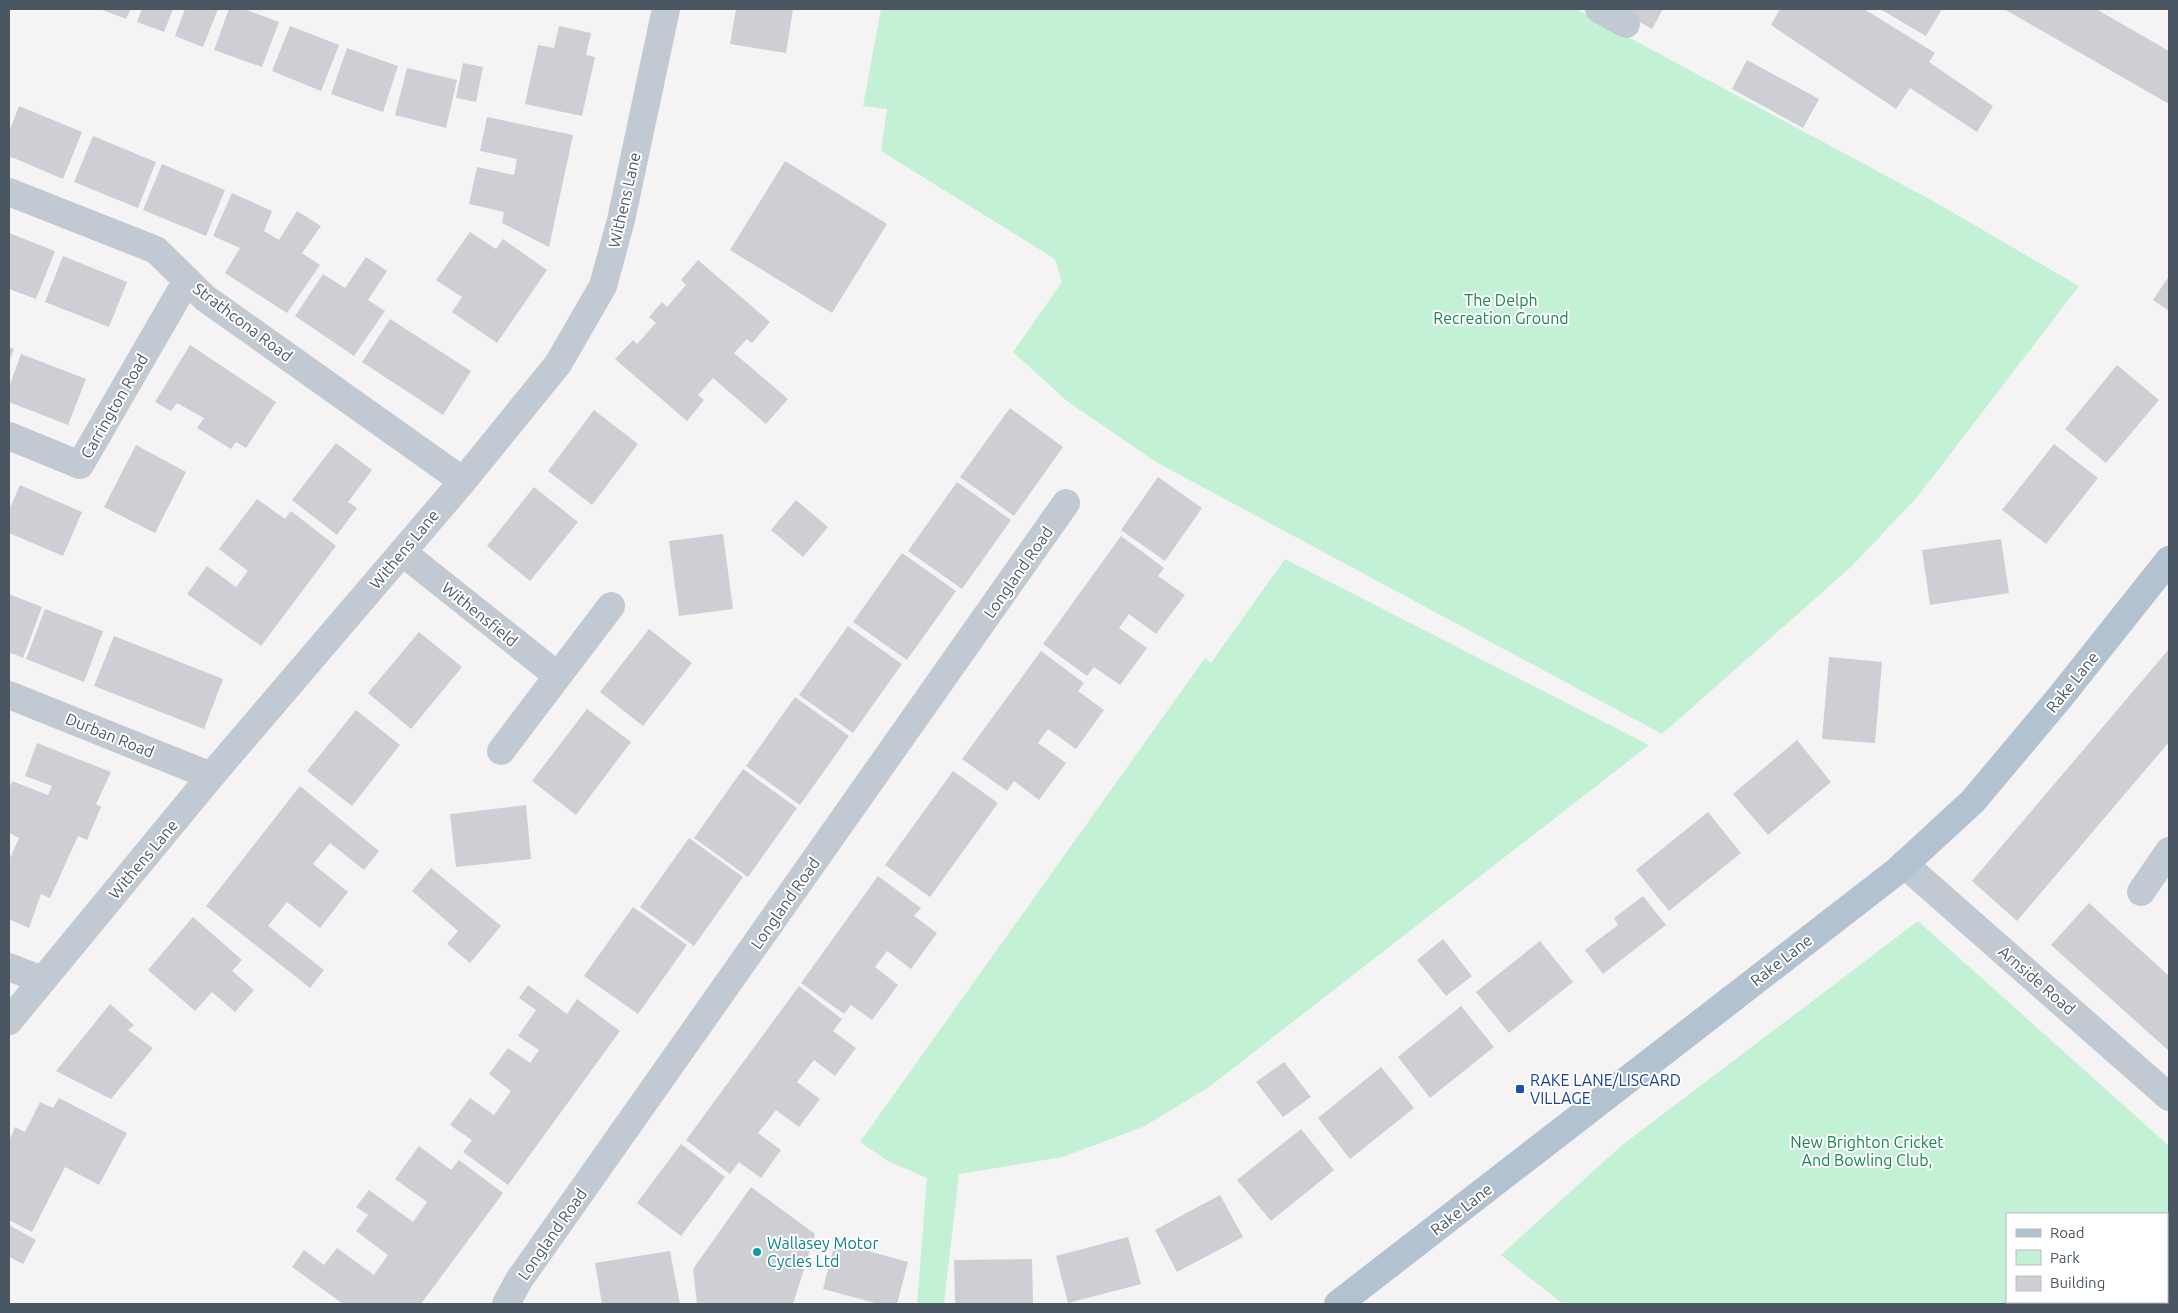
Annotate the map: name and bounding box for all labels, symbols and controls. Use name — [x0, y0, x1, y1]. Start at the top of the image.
street label: Withens Lane — [604, 151, 644, 249]
street label: Strathcona Road — [190, 279, 296, 365]
park label: The Delph Recreation Ground — [1433, 291, 1569, 327]
street label: Carrington Road — [77, 351, 151, 461]
street label: Withens Lane — [366, 506, 442, 592]
street label: Longland Road — [980, 523, 1056, 621]
street label: Withensfield — [439, 578, 521, 650]
street label: Rake Lane — [2042, 648, 2102, 716]
street label: Durban Road — [63, 709, 157, 761]
street label: Withens Lane — [105, 816, 181, 902]
street label: Longland Road — [747, 854, 823, 952]
street label: Rake Lane — [1747, 930, 1815, 990]
street label: Arnside Road — [1995, 942, 2079, 1018]
place label: RAKE LANE/LISCARD VILLAGE — [1530, 1071, 1681, 1107]
marker: RAKE LANE/LISCARD VILLAGE — [1514, 1083, 1526, 1095]
park label: New Brighton Cricket And Bowling Club, — [1790, 1133, 1944, 1169]
street label: Rake Lane — [1427, 1179, 1495, 1239]
street label: Longland Road — [514, 1185, 590, 1283]
legend — [2006, 1213, 2168, 1303]
text: Road — [2050, 1224, 2085, 1241]
place label: Wallasey Motor Cycles Ltd — [767, 1234, 878, 1270]
marker: Wallasey Motor Cycles Ltd — [751, 1246, 763, 1258]
text: Park — [2050, 1249, 2080, 1266]
text: Building — [2050, 1274, 2105, 1291]

